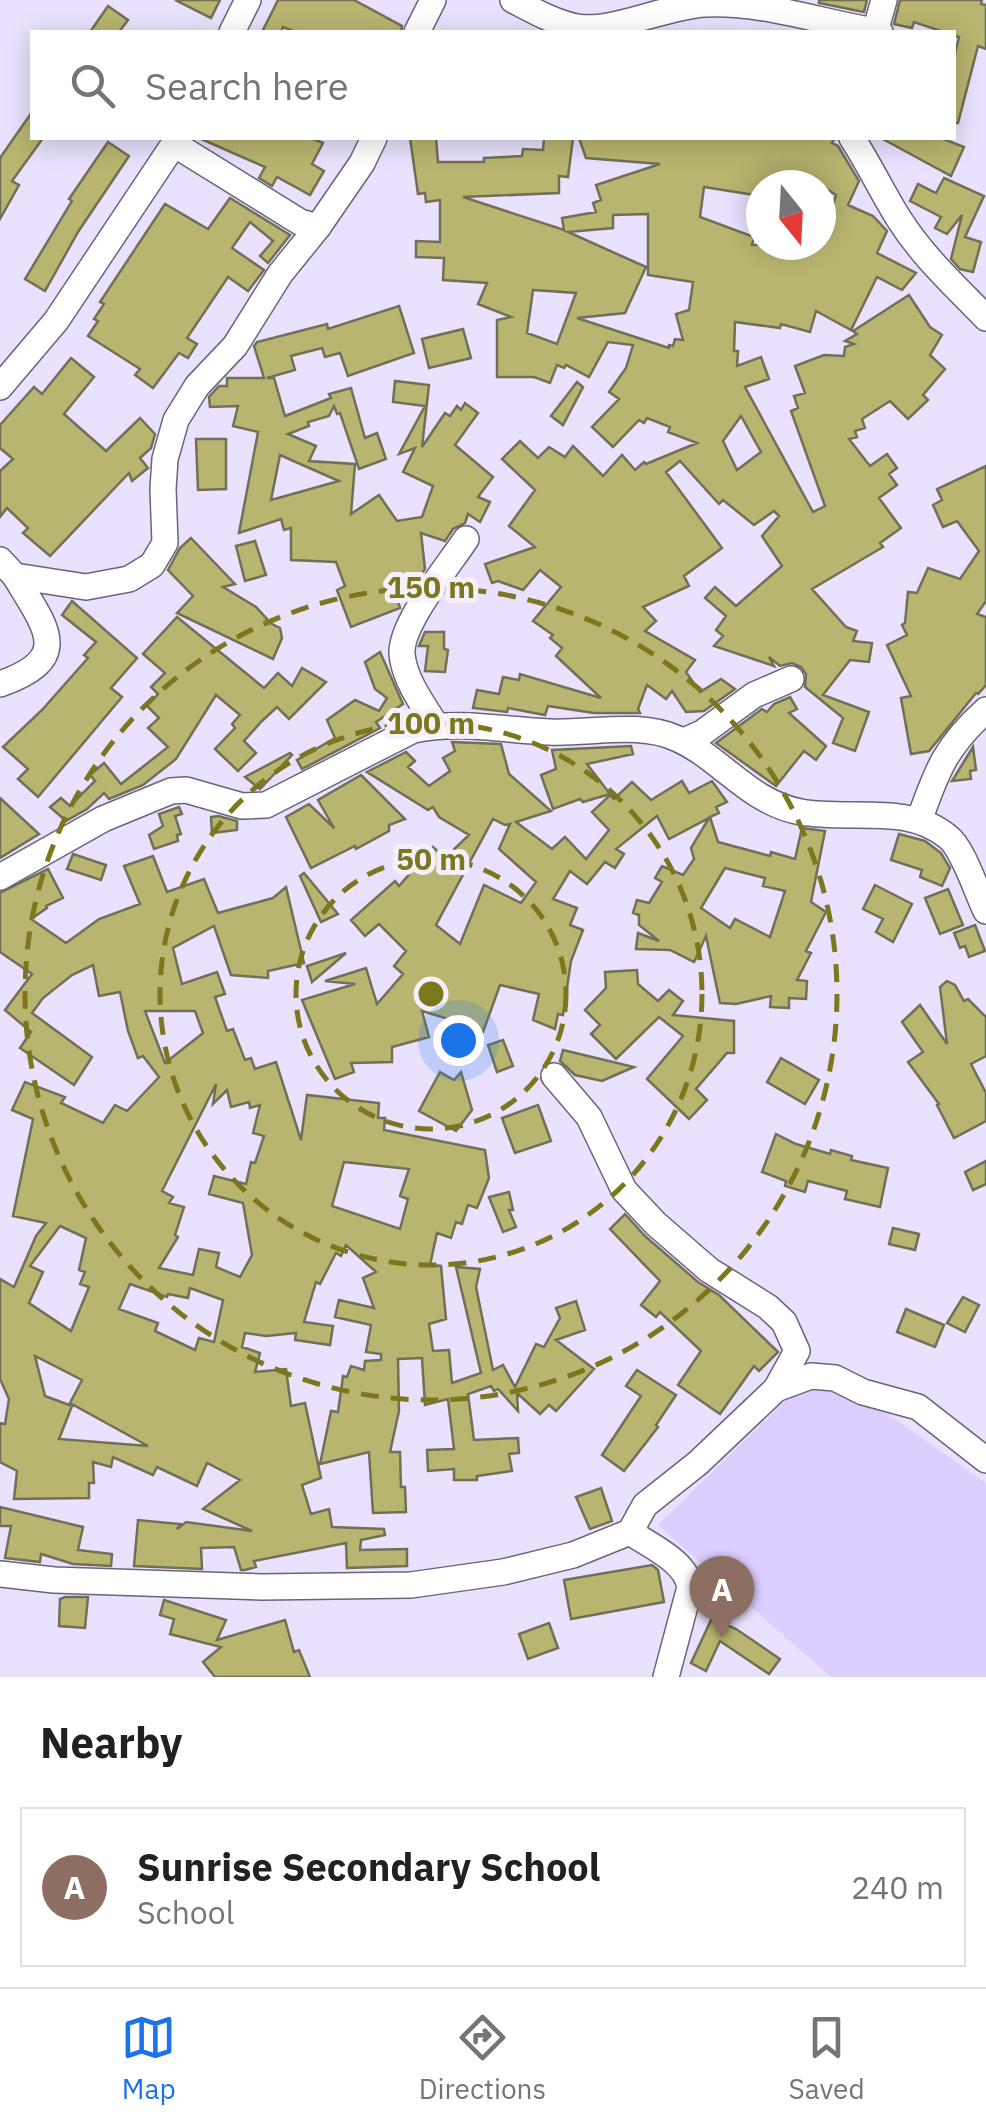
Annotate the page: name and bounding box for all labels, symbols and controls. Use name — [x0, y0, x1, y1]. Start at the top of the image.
search box — [30, 30, 956, 140]
icon: search — [65, 58, 120, 113]
text: Search here — [145, 61, 349, 110]
north arrow — [746, 170, 836, 260]
text: 150 m — [387, 567, 475, 606]
text: 100 m — [387, 703, 475, 742]
text: 50 m — [396, 839, 466, 878]
centre of rings — [413, 976, 449, 1012]
your location — [433, 1015, 484, 1066]
pin: A — [690, 1556, 754, 1638]
text: Nearby — [40, 1715, 182, 1770]
text: Sunrise Secondary School — [137, 1842, 600, 1891]
text: A — [64, 1866, 85, 1908]
text: 240 m — [851, 1866, 944, 1908]
text: School — [137, 1891, 234, 1933]
tab: Map — [121, 2010, 176, 2107]
tab: Directions — [419, 2010, 546, 2107]
tab: Saved — [789, 2010, 865, 2107]

